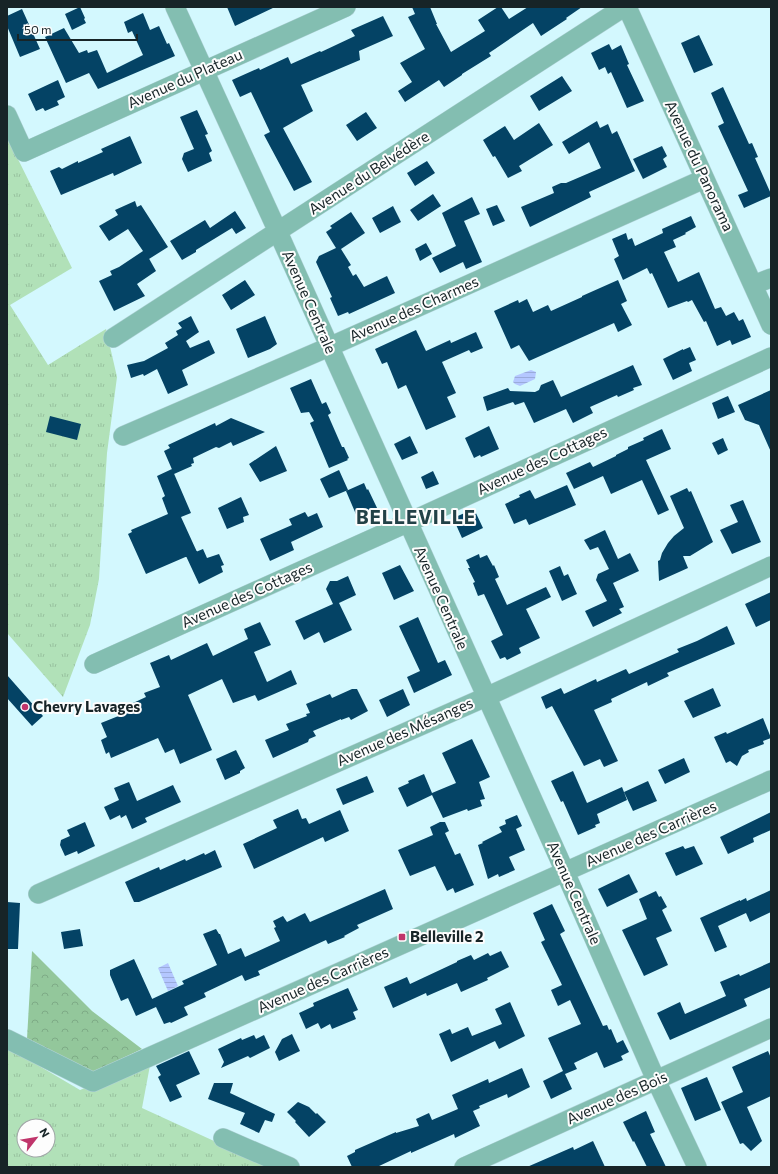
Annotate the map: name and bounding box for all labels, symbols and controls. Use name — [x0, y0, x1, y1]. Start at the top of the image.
scale bar — [18, 16, 137, 42]
text: 50 m — [24, 22, 52, 36]
street label: Avenue du Plateau — [124, 45, 245, 112]
street label: Avenue du Panorama — [662, 97, 738, 234]
street label: Avenue du Belvédère — [305, 127, 432, 218]
street label: Avenue Centrale — [279, 247, 341, 356]
street label: Avenue des Charmes — [346, 271, 481, 345]
street label: Avenue des Cottages — [474, 422, 609, 498]
district label: BELLEVILLE — [356, 505, 476, 528]
street label: Avenue Centrale — [411, 543, 473, 652]
street label: Avenue des Cottages — [178, 557, 315, 631]
street label: Avenue des Mésanges — [334, 693, 476, 769]
place label: Chevry Lavages — [33, 697, 140, 715]
marker: Chevry Lavages — [20, 702, 30, 712]
street label: Avenue des Carrières — [582, 796, 719, 870]
street label: Avenue Centrale — [544, 838, 606, 947]
place label: Belleville 2 — [410, 927, 483, 945]
marker: Belleville 2 — [397, 932, 407, 942]
street label: Avenue des Carrières — [254, 942, 391, 1016]
street label: Avenue des Bois — [563, 1067, 670, 1127]
north arrow — [16, 1118, 56, 1158]
text: N — [37, 1126, 53, 1139]

